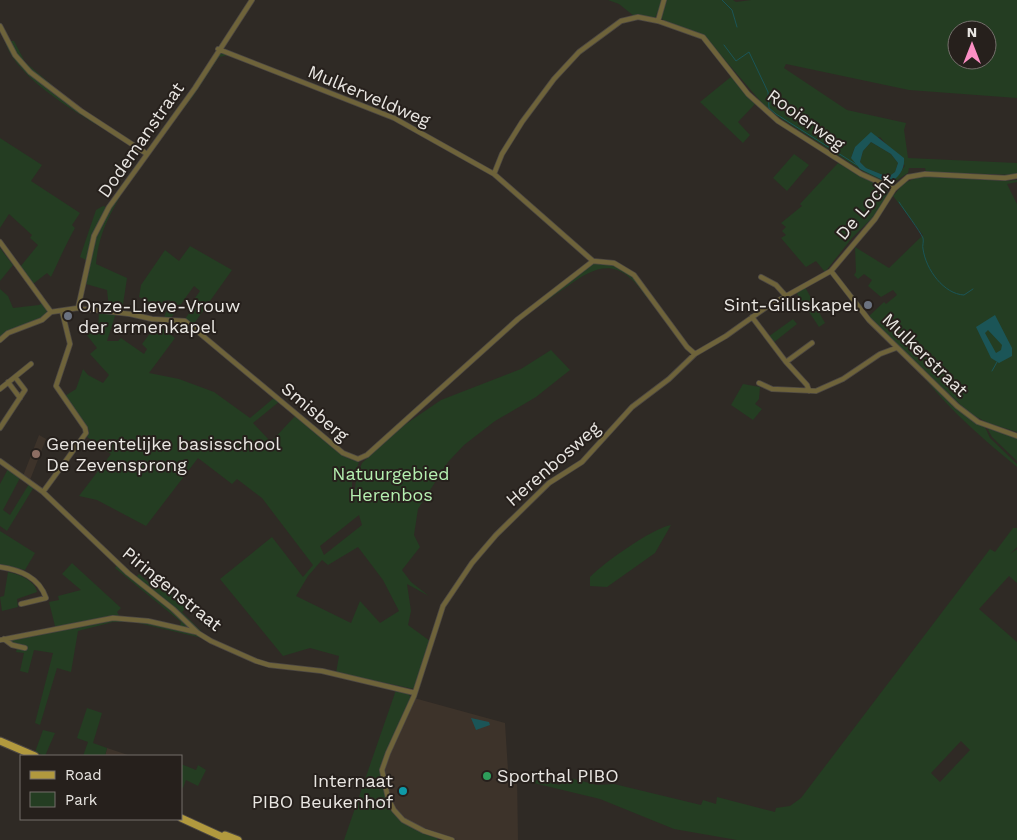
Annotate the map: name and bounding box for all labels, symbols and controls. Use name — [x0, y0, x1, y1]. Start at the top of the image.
north arrow — [947, 20, 997, 70]
text: N — [967, 24, 977, 40]
street label: Mulkerveldweg — [305, 60, 434, 131]
street label: Dodemanstraat — [93, 78, 188, 201]
street label: Rooierweg — [764, 84, 849, 155]
street label: De Locht — [831, 169, 898, 244]
place label: Sint-Gilliskapel — [724, 294, 858, 315]
place label: Onze-Lieve-Vrouw der armenkapel — [78, 295, 240, 337]
marker: Sint-Gilliskapel — [862, 299, 874, 311]
street label: Mulkerstraat — [878, 309, 973, 401]
marker: Onze-Lieve-Vrouw der armenkapel — [62, 310, 74, 322]
street label: Smisberg — [278, 378, 353, 446]
street label: Herenbosweg — [501, 417, 604, 510]
place label: Gemeentelijke basisschool De Zevensprong — [46, 433, 281, 475]
marker: Gemeentelijke basisschool De Zevensprong — [30, 448, 42, 460]
park label: Natuurgebied Herenbos — [332, 463, 450, 505]
street label: Piringenstraat — [118, 542, 227, 635]
legend — [20, 755, 182, 820]
place label: Sporthal PIBO — [497, 765, 619, 786]
text: Road — [65, 766, 102, 784]
place label: Internaat PIBO Beukenhof — [252, 770, 393, 812]
marker: Sporthal PIBO — [481, 770, 493, 782]
marker: Internaat PIBO Beukenhof — [397, 785, 409, 797]
text: Park — [65, 791, 98, 809]

